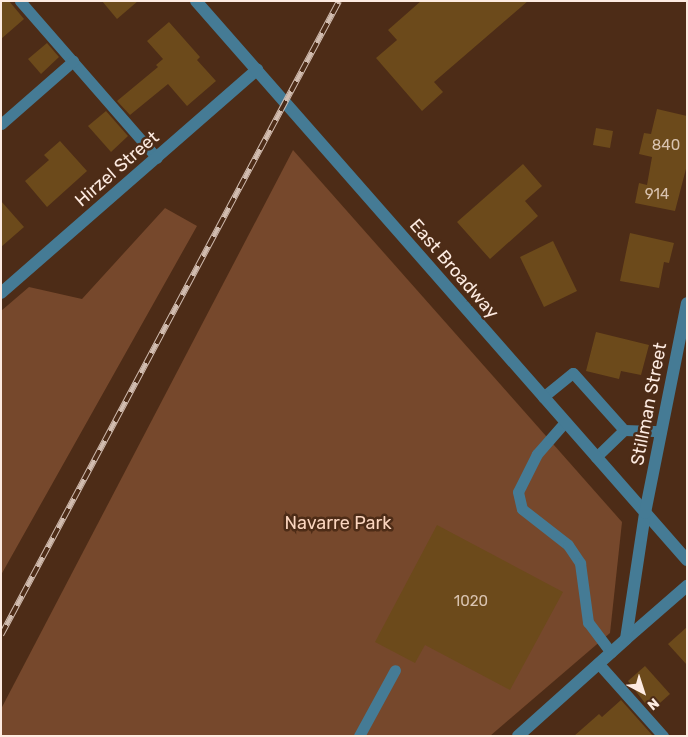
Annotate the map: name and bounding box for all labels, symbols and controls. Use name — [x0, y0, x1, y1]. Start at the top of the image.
street label: Hirzel Street — [71, 127, 163, 211]
house number: 840 — [652, 137, 680, 155]
house number: 914 — [645, 186, 669, 204]
street label: East Broadway — [405, 215, 503, 323]
street label: Stillman Street — [627, 341, 671, 467]
park label: Navarre Park — [284, 512, 392, 534]
house number: 1020 — [454, 593, 488, 611]
north arrow — [618, 667, 668, 717]
text: N — [644, 694, 662, 714]

